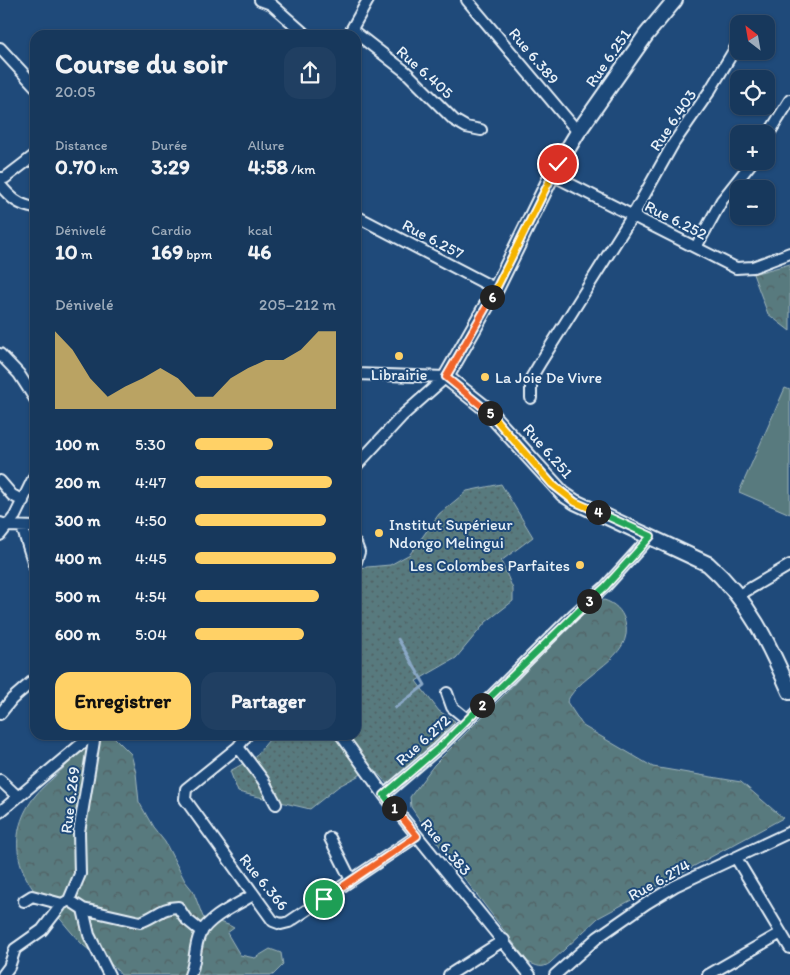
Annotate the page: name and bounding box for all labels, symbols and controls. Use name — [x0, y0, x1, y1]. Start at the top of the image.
north arrow — [730, 15, 775, 60]
map controls — [730, 15, 775, 225]
street label: Rue 6.389 — [505, 24, 563, 88]
street label: Rue 6.251 — [581, 25, 635, 91]
street label: Rue 6.405 — [393, 42, 457, 102]
text: Course du soir — [55, 46, 227, 80]
button: share — [284, 47, 336, 99]
button: locate — [730, 70, 775, 115]
text: 20:05 — [55, 82, 95, 101]
street label: Rue 6.403 — [645, 85, 701, 154]
button: + — [730, 125, 775, 170]
text: Distance — [55, 137, 107, 154]
text: Durée — [151, 137, 187, 154]
text: Allure — [248, 137, 285, 154]
pin — [537, 143, 579, 185]
icon: check — [544, 150, 572, 178]
text: 0.70 — [55, 154, 96, 179]
text: 3:29 — [151, 154, 190, 179]
text: 4:58 — [248, 154, 288, 179]
text: km — [96, 161, 118, 178]
text: /km — [288, 161, 316, 178]
button: − — [730, 180, 775, 225]
street label: Rue 6.252 — [642, 196, 711, 244]
street label: Rue 6.257 — [399, 215, 467, 263]
text: Dénivelé — [55, 222, 106, 239]
text: Cardio — [151, 222, 191, 239]
text: kcal — [248, 222, 273, 239]
text: 10 — [55, 239, 78, 264]
text: 169 — [151, 239, 183, 264]
text: 46 — [248, 239, 271, 264]
text: m — [78, 246, 93, 263]
text: bpm — [183, 246, 212, 263]
pin: 6 — [480, 284, 504, 310]
text: 6 — [489, 289, 496, 306]
text: Dénivelé — [55, 295, 114, 314]
text: 205–212 m — [259, 295, 336, 314]
marker: Librairie — [393, 350, 405, 362]
place label: Librairie — [371, 365, 427, 384]
place label: La Joie De Vivre — [495, 368, 602, 387]
marker: La Joie De Vivre — [479, 371, 491, 383]
pin: 5 — [478, 400, 502, 426]
text: 5 — [487, 405, 494, 422]
street label: Rue 6.251 — [519, 420, 577, 483]
text: 100 m — [55, 435, 99, 454]
text: 5:30 — [135, 435, 166, 454]
text: 200 m — [55, 473, 100, 492]
text: 4:47 — [135, 473, 166, 492]
pin: 4 — [586, 500, 610, 524]
text: 4 — [594, 504, 603, 521]
text: 300 m — [55, 511, 101, 530]
text: 4:50 — [135, 511, 167, 530]
place label: Institut Supérieur Ndongo Melingui — [389, 515, 513, 552]
marker: Institut Supérieur Ndongo Melingui — [373, 527, 385, 539]
text: 400 m — [55, 549, 101, 568]
text: 4:45 — [135, 549, 167, 568]
place label: Les Colombes Parfaites — [410, 556, 570, 575]
marker: Les Colombes Parfaites — [574, 559, 586, 571]
text: 500 m — [55, 587, 100, 606]
text: 4:54 — [135, 587, 167, 606]
pin: 3 — [576, 588, 602, 614]
text: 3 — [586, 593, 593, 610]
text: 600 m — [55, 625, 100, 644]
text: 5:04 — [135, 625, 167, 644]
button: Enregistrer — [55, 672, 191, 730]
button: Partager — [201, 672, 336, 730]
pin: 2 — [470, 692, 494, 718]
text: 2 — [479, 697, 486, 714]
street label: Rue 6.272 — [392, 710, 455, 769]
street label: Rue 6.269 — [56, 765, 84, 835]
pin: 1 — [382, 796, 406, 820]
text: 1 — [391, 800, 398, 817]
street label: Rue 6.383 — [417, 815, 475, 879]
street label: Rue 6.366 — [235, 850, 293, 914]
street label: Rue 6.274 — [625, 855, 694, 905]
pin — [303, 878, 345, 920]
icon: arrive — [310, 885, 338, 913]

